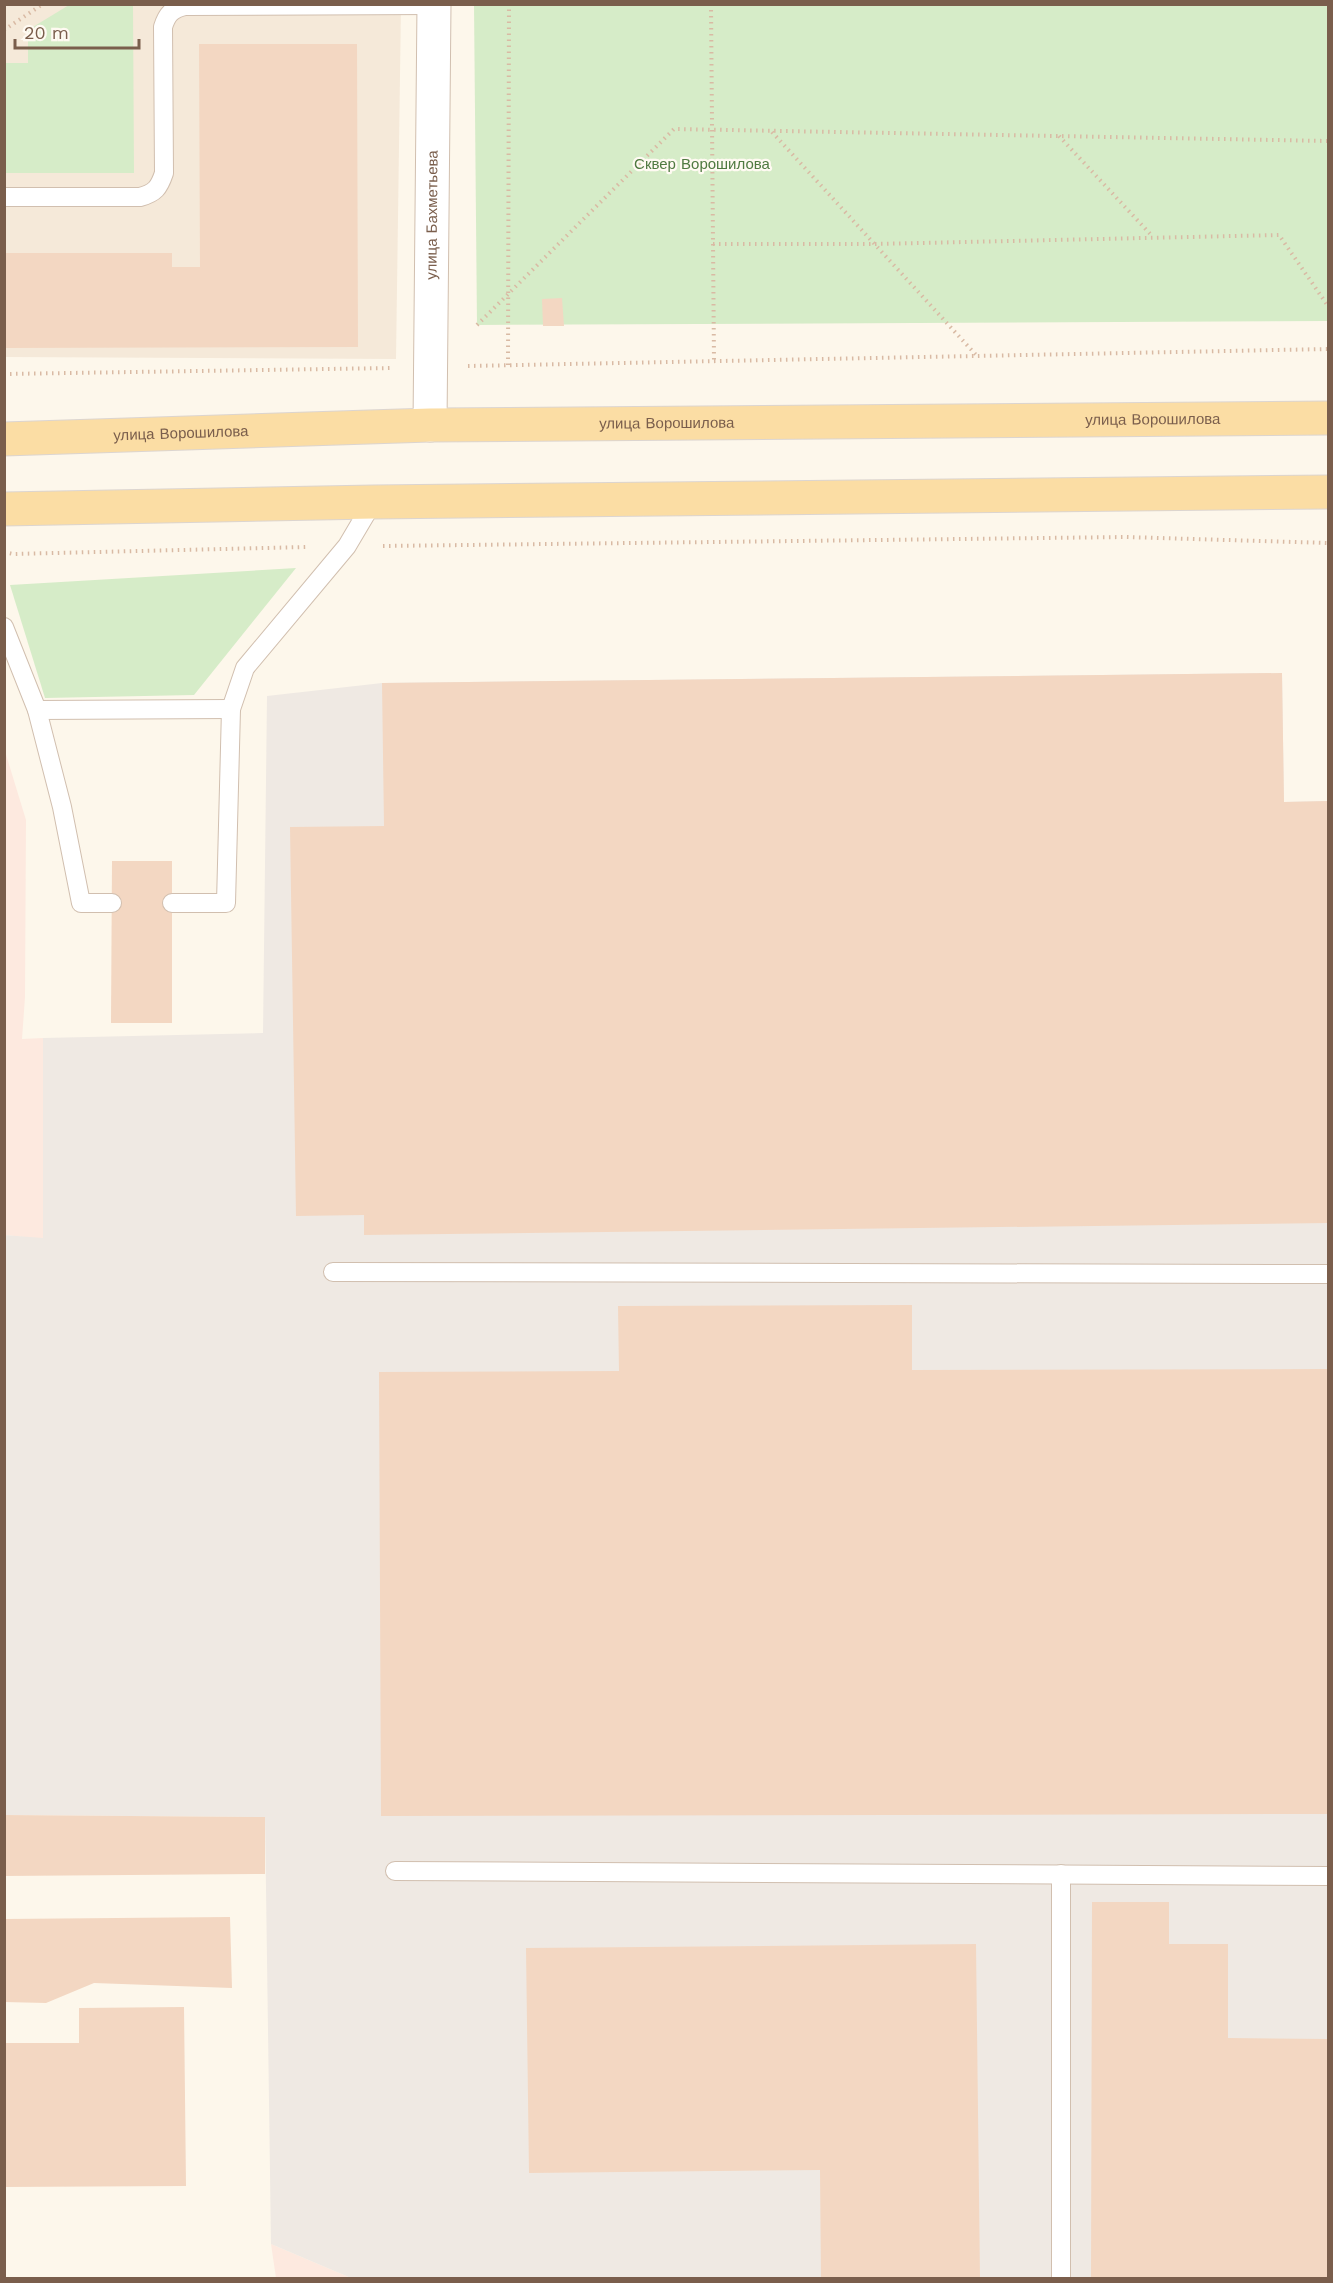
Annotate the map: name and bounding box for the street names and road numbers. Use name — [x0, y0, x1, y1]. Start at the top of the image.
street label: улица Бахметьева — [422, 150, 442, 280]
street label: улица Ворошилова — [1085, 410, 1221, 429]
street label: улица Ворошилова — [599, 414, 735, 433]
street label: улица Ворошилова — [113, 422, 249, 444]

